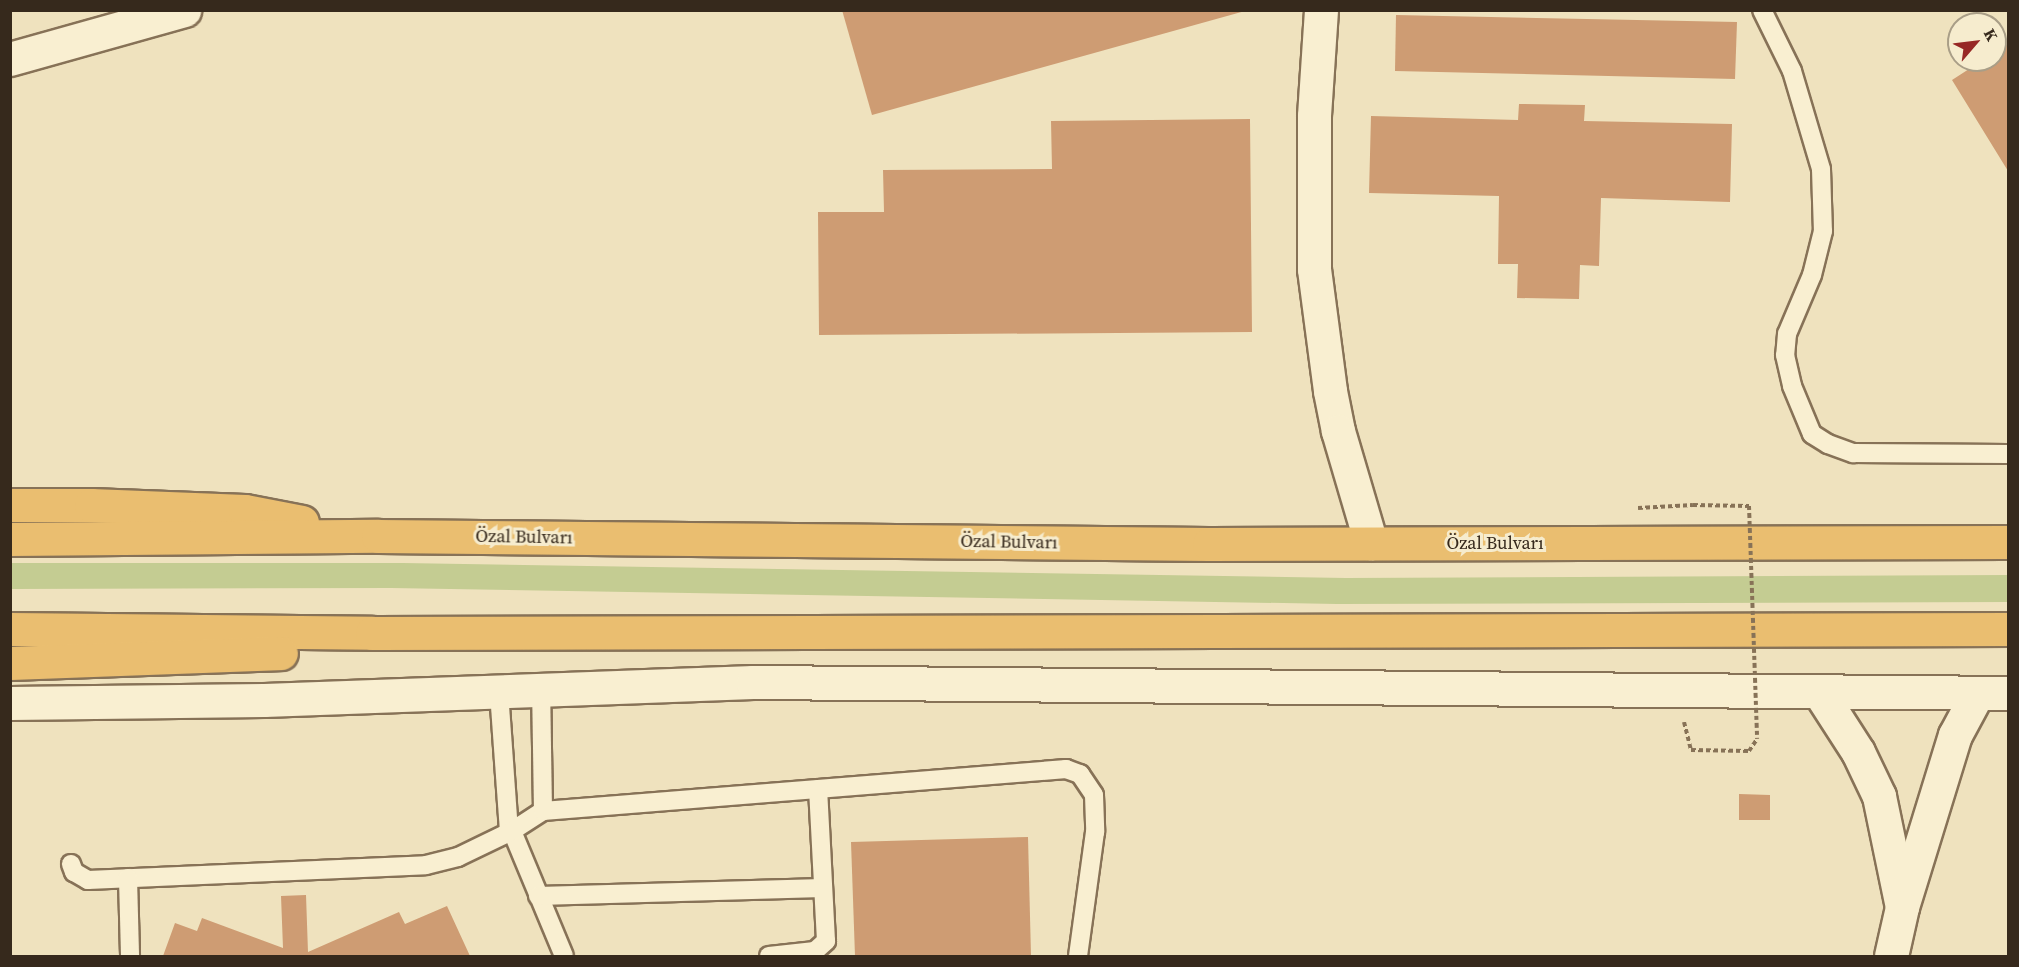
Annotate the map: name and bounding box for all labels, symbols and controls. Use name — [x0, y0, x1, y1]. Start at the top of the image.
north arrow — [1947, 12, 2007, 72]
text: K — [1979, 24, 2003, 45]
street label: Özal Bulvarı — [475, 525, 573, 549]
street label: Özal Bulvarı — [960, 530, 1058, 554]
street label: Özal Bulvarı — [1446, 532, 1544, 554]

